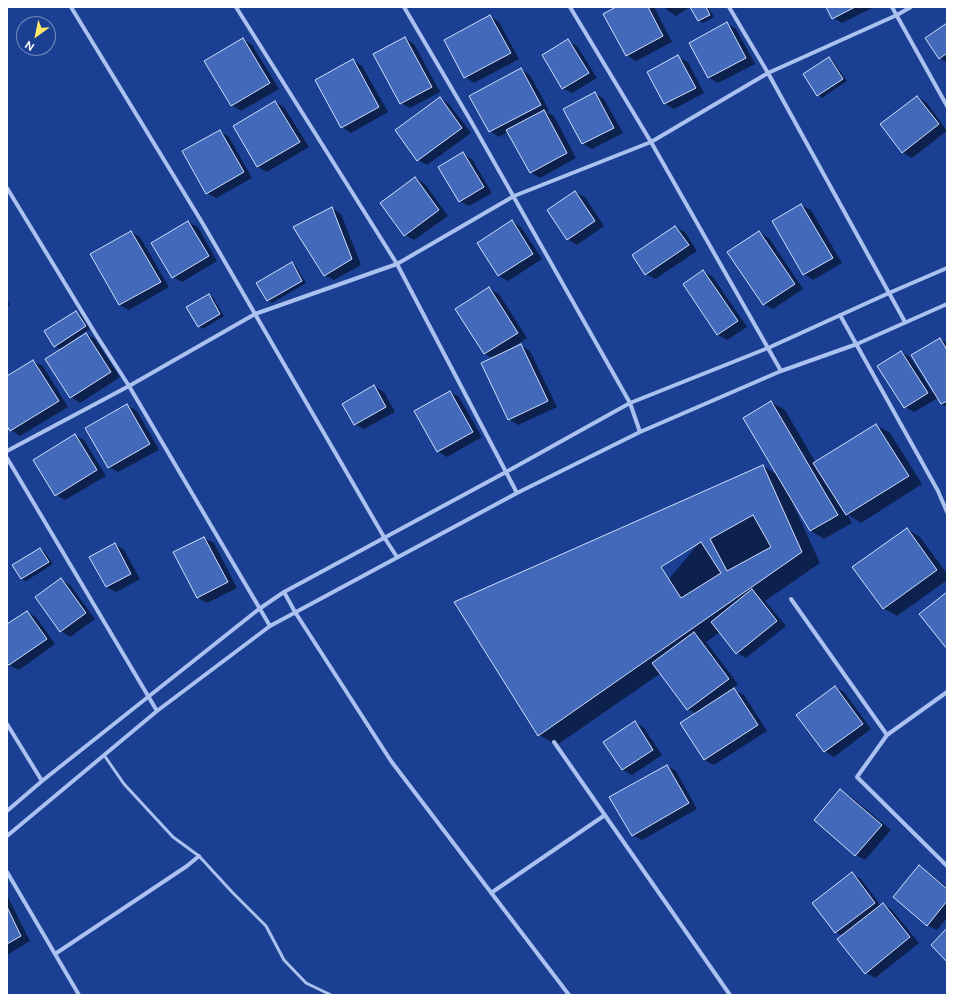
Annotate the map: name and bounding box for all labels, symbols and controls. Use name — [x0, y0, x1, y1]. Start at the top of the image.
north arrow — [16, 16, 56, 56]
text: N — [23, 38, 37, 53]

